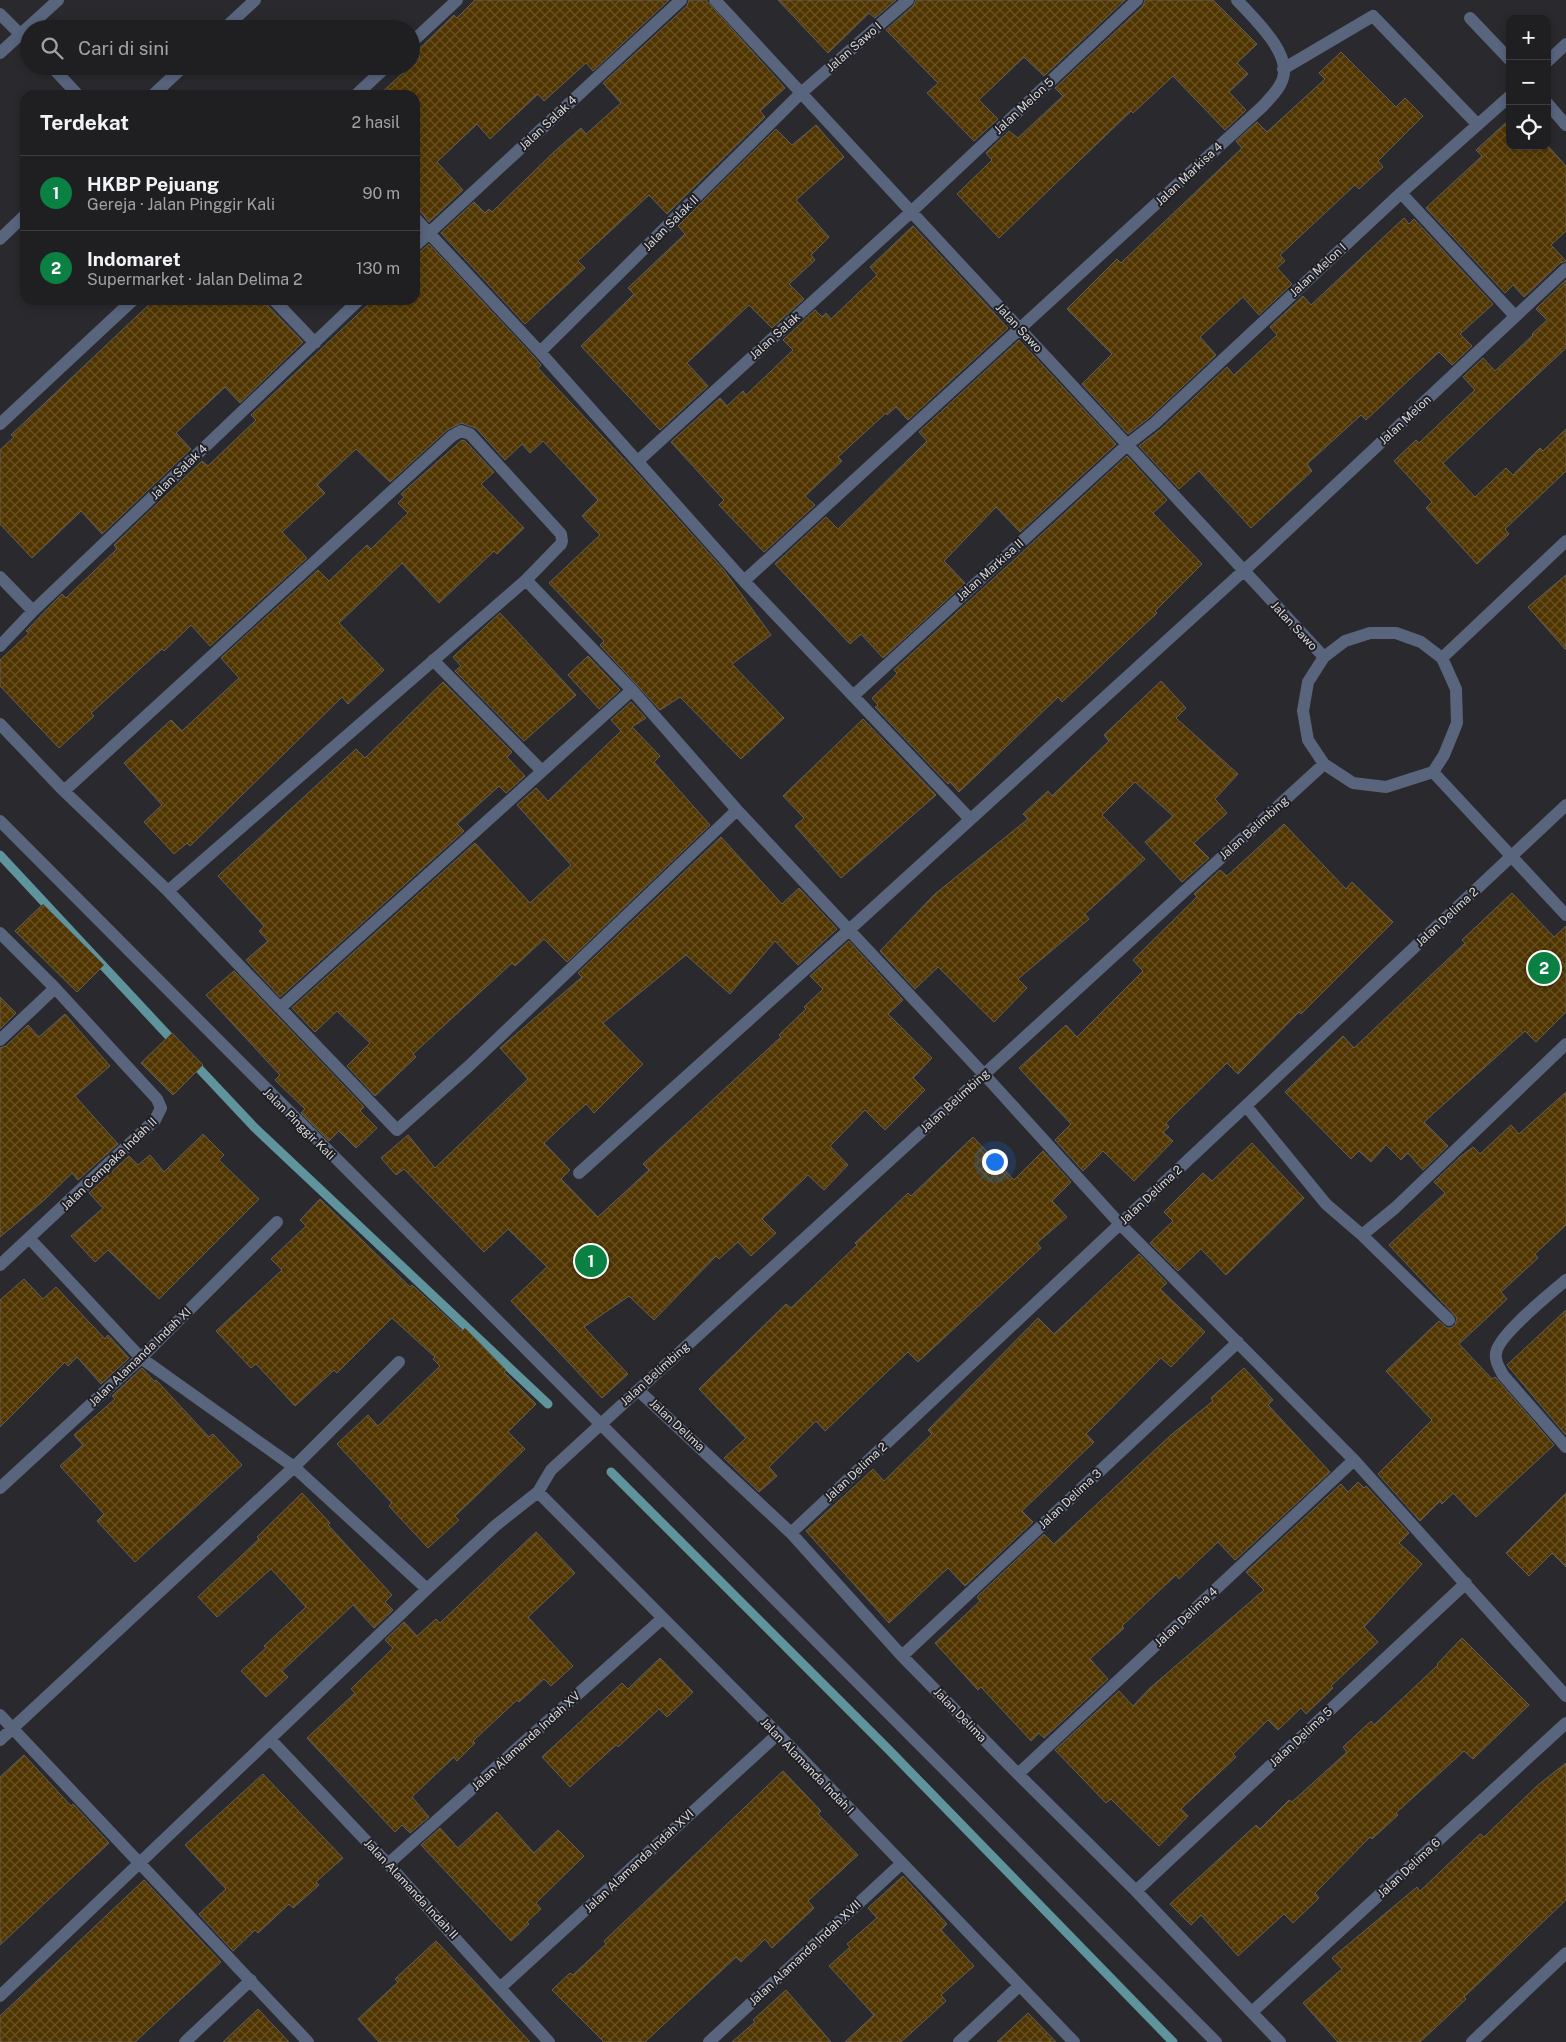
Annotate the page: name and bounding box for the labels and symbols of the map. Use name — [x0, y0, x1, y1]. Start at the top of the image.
street label: Jalan Sawo I — [824, 19, 884, 75]
street label: Jalan Melon 5 — [991, 75, 1057, 137]
street label: Jalan Salak 4 — [516, 93, 580, 153]
street label: Jalan Markisa 4 — [1153, 139, 1226, 209]
street label: Jalan Salak II — [640, 192, 702, 254]
street label: Jalan Melon I — [1287, 240, 1349, 300]
street label: Jalan Sawo — [993, 301, 1045, 356]
street label: Jalan Salak — [747, 310, 803, 362]
street label: Jalan Melon — [1376, 392, 1434, 448]
street label: Jalan Salak 4 — [148, 441, 211, 503]
street label: Jalan Markisa II — [954, 536, 1026, 604]
street label: Jalan Sawo — [1268, 599, 1320, 654]
street label: Jalan Belimbing — [1217, 793, 1291, 863]
street label: Jalan Delima 2 — [1413, 885, 1481, 949]
pin: 2 — [1528, 949, 1560, 987]
street label: Jalan Belimbing — [918, 1066, 992, 1136]
street label: Jalan Pinggir Kali — [260, 1085, 338, 1163]
street label: Jalan Cempaka Indah II — [58, 1115, 160, 1213]
your location — [982, 1149, 1008, 1175]
street label: Jalan Delima 2 — [1117, 1163, 1185, 1227]
pin: 1 — [575, 1242, 607, 1280]
street label: Jalan Alamanda Indah XI — [86, 1305, 194, 1409]
street label: Jalan Belimbing — [618, 1339, 692, 1409]
street label: Jalan Delima — [647, 1396, 707, 1454]
street label: Jalan Delima 2 — [822, 1440, 890, 1504]
street label: Jalan Delima 3 — [1036, 1466, 1104, 1532]
street label: Jalan Delima 4 — [1152, 1584, 1221, 1650]
street label: Jalan Delima — [931, 1685, 989, 1745]
street label: Jalan Alamanda Indah XV — [469, 1689, 583, 1793]
street label: Jalan Delima 5 — [1267, 1704, 1336, 1770]
street label: Jalan Alamanda Indah I — [757, 1715, 857, 1817]
street label: Jalan Alamanda Indah XVI — [581, 1807, 697, 1915]
street label: Jalan Delima 6 — [1375, 1835, 1443, 1901]
street label: Jalan Alamanda Indah II — [361, 1836, 461, 1942]
street label: Jalan Alamanda Indah XVII — [746, 1897, 864, 2009]

